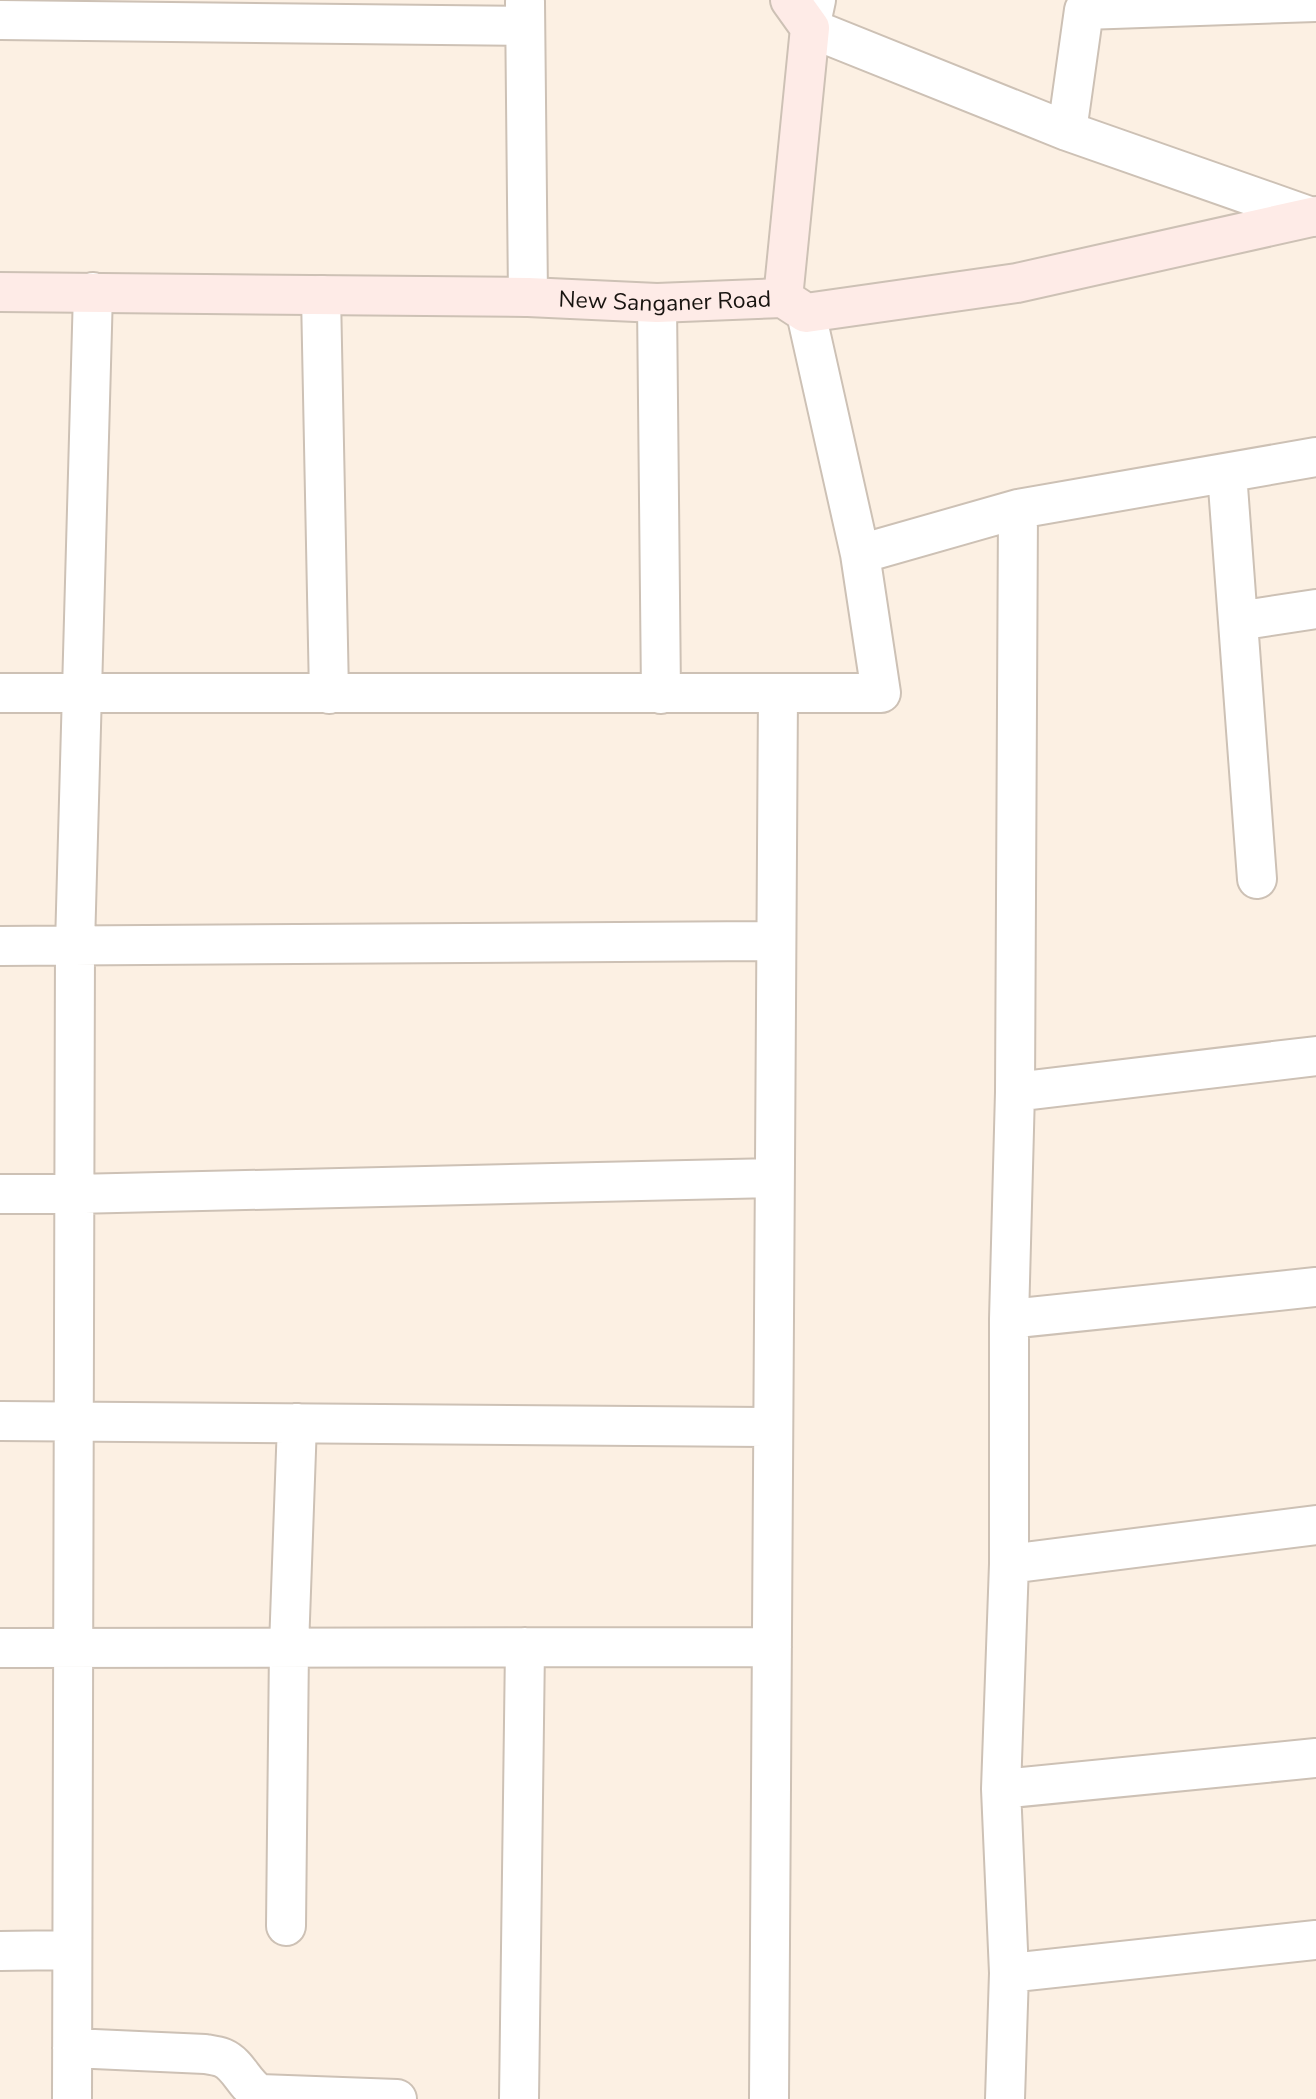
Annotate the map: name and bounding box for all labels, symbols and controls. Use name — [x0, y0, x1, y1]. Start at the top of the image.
street label: New Sanganer Road — [558, 283, 772, 319]

